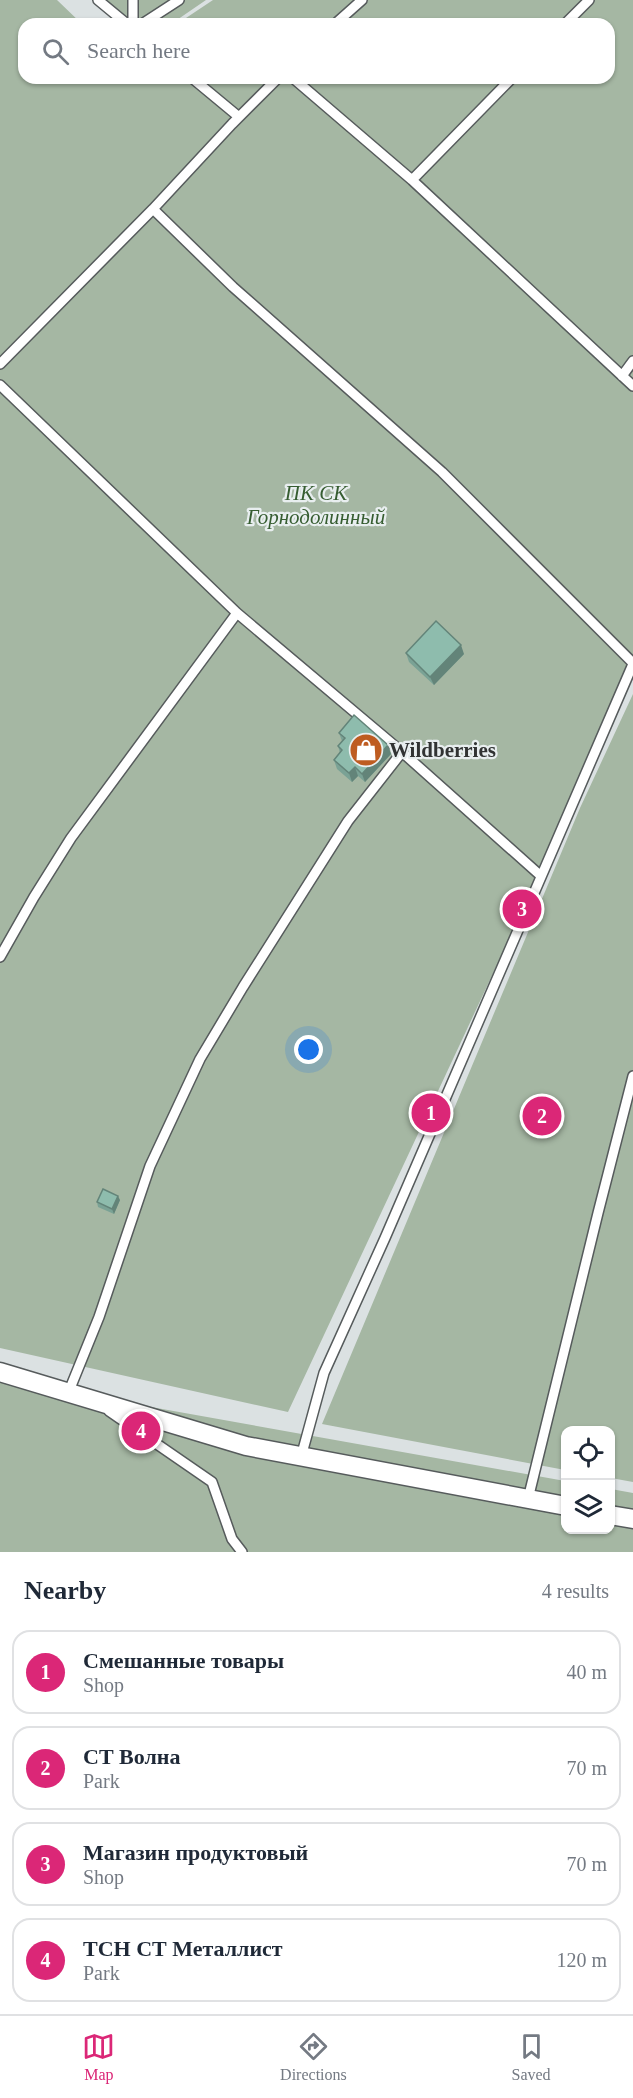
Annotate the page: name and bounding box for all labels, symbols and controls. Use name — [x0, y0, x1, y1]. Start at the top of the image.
search box — [18, 18, 615, 84]
icon: search — [39, 35, 72, 68]
text: Search here — [87, 38, 190, 63]
park label: ПК СК Горнодолинный — [246, 481, 386, 529]
shop icon: Wildberries — [348, 732, 384, 768]
place label: Wildberries — [389, 738, 496, 762]
pin: 3 — [502, 886, 542, 932]
your location — [294, 1035, 323, 1064]
pin: 1 — [412, 1090, 450, 1136]
pin: 2 — [522, 1094, 562, 1138]
pin: 4 — [122, 1408, 160, 1454]
map controls — [561, 1426, 615, 1534]
button: locate — [561, 1426, 615, 1480]
button: layers — [561, 1480, 615, 1534]
text: Nearby — [24, 1576, 106, 1605]
text: 4 results — [542, 1580, 609, 1602]
text: Смешанные товары — [83, 1648, 284, 1673]
text: 1 — [41, 1661, 51, 1683]
text: 40 m — [566, 1661, 607, 1683]
text: Shop — [83, 1674, 124, 1696]
text: СТ Волна — [83, 1744, 180, 1769]
text: 2 — [41, 1757, 51, 1779]
text: 70 m — [566, 1757, 607, 1779]
text: Park — [83, 1770, 120, 1792]
text: Магазин продуктовый — [83, 1840, 308, 1865]
text: 3 — [41, 1853, 51, 1875]
text: 70 m — [566, 1853, 607, 1875]
text: Shop — [83, 1866, 124, 1888]
text: ТСН СТ Металлист — [83, 1936, 283, 1961]
text: 4 — [41, 1949, 51, 1971]
text: 120 m — [556, 1949, 607, 1971]
text: Park — [83, 1962, 120, 1984]
tab: Map — [82, 2030, 115, 2084]
tab: Directions — [280, 2030, 347, 2084]
tab: Saved — [511, 2030, 551, 2084]

